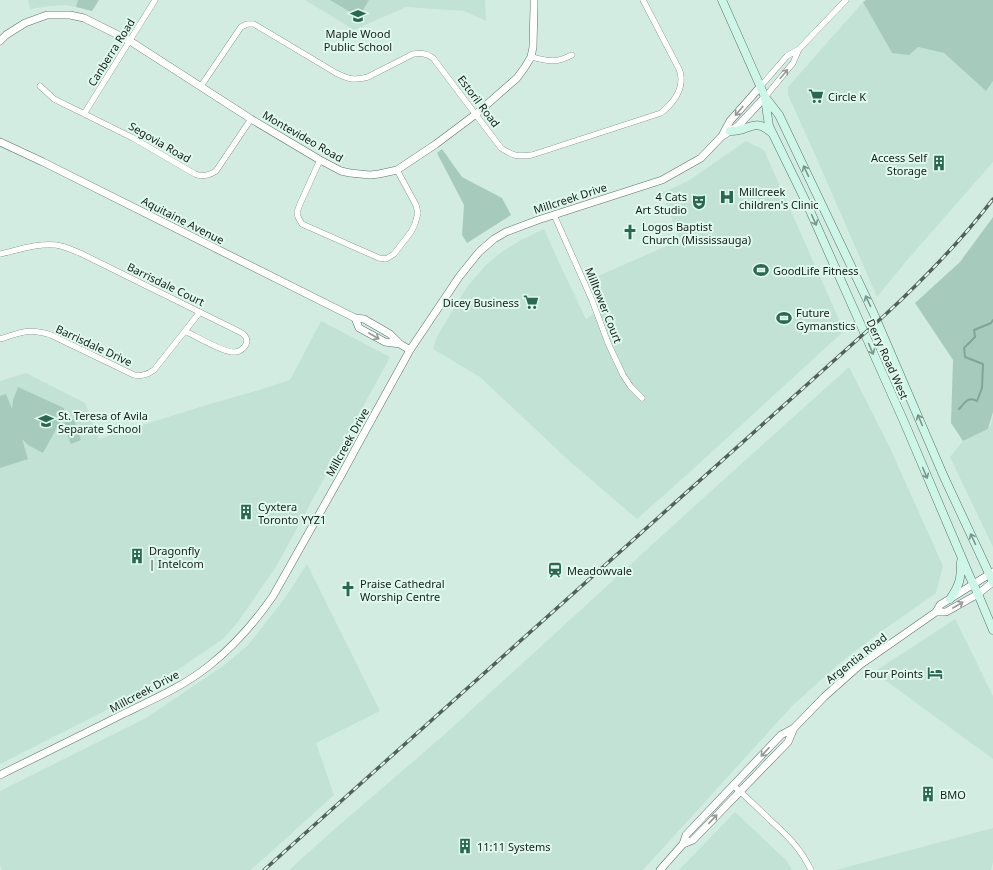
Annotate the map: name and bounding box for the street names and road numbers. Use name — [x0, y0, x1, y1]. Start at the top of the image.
street label: Canberra Road — [84, 15, 138, 89]
street label: Estoril Road — [454, 72, 504, 130]
street label: Montevideo Road — [260, 107, 346, 165]
street label: Segovia Road — [126, 118, 194, 166]
street label: Millcreek Drive — [531, 179, 609, 217]
street label: Aquitaine Avenue — [139, 193, 227, 247]
street label: Barrisdale Court — [125, 259, 207, 309]
street label: Milltower Court — [582, 265, 626, 345]
street label: Derry Road West — [864, 316, 912, 402]
street label: Barrisdale Drive — [53, 321, 135, 369]
street label: Millcreek Drive — [322, 405, 372, 479]
street label: Argentia Road — [822, 629, 890, 687]
street label: Millcreek Drive — [107, 666, 181, 716]

